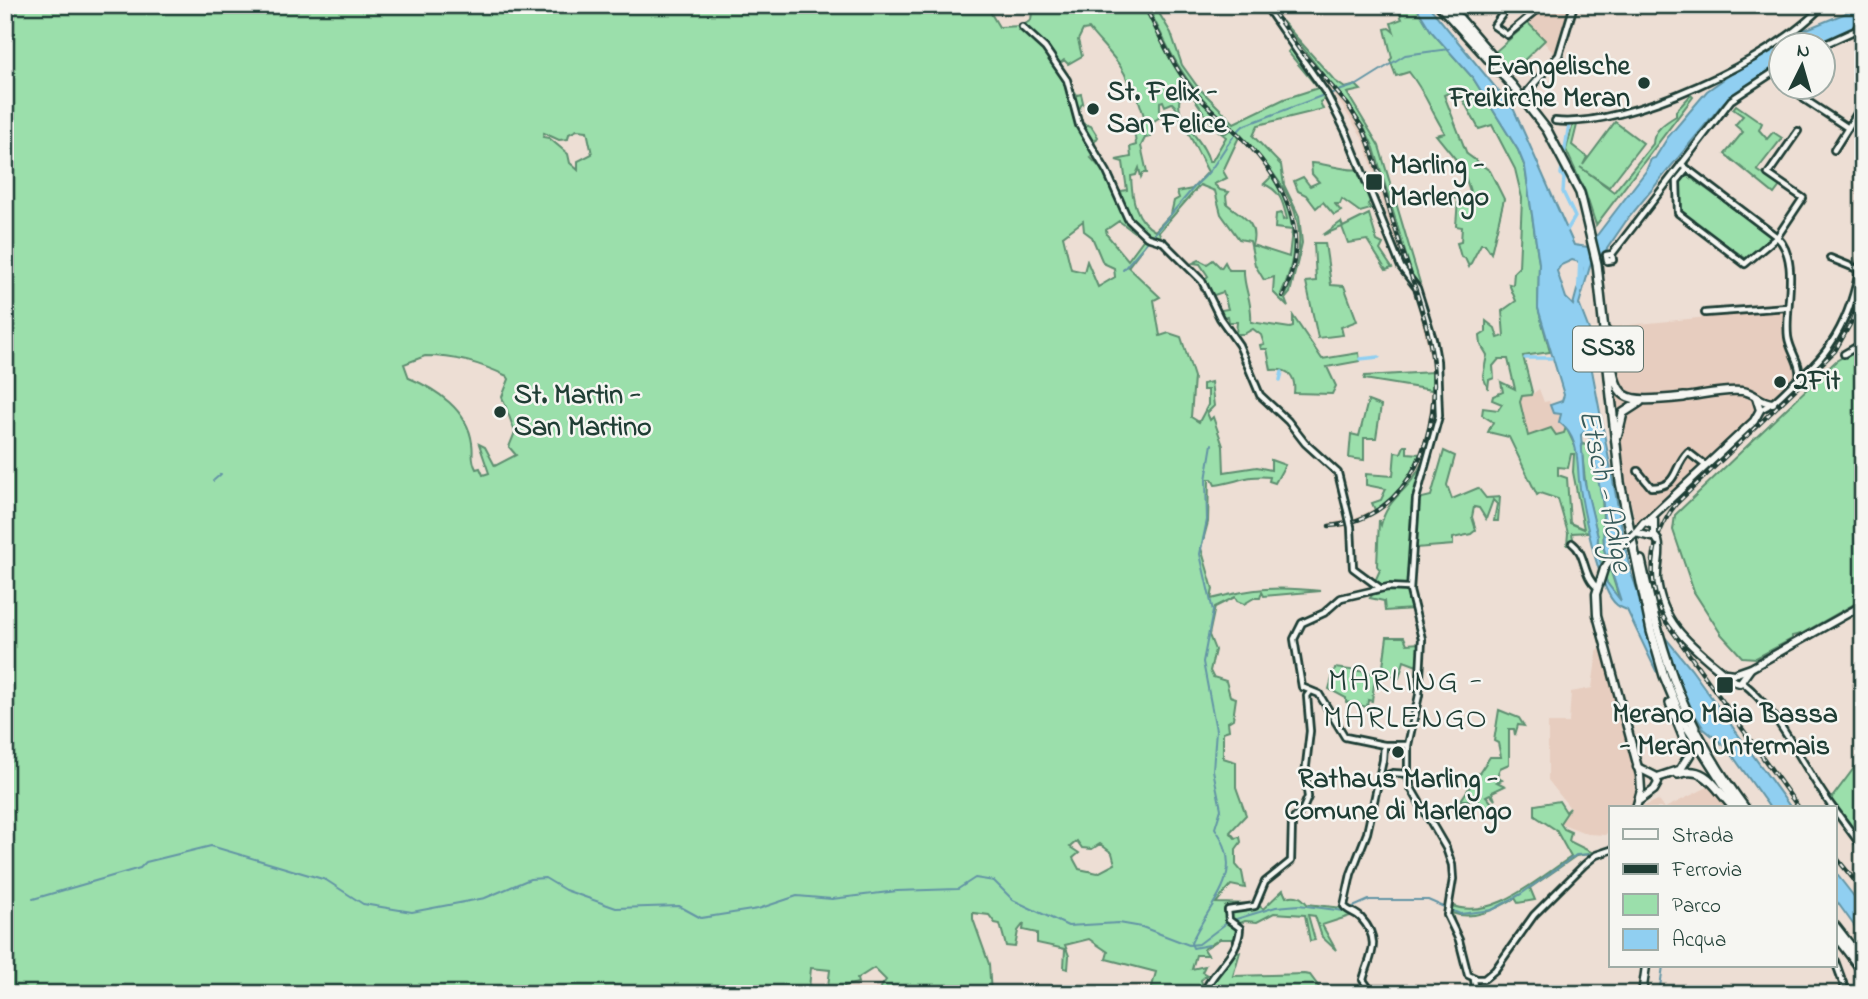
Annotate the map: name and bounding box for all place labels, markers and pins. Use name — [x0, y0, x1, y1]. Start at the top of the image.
place label: Evangelische Freikirche Meran — [1447, 47, 1631, 120]
place label: St. Felix - San Felice — [1107, 73, 1228, 146]
marker: Evangelische Freikirche Meran — [1636, 75, 1652, 91]
marker: St. Felix - San Felice — [1085, 101, 1101, 117]
place label: Marling - Marlengo — [1390, 146, 1489, 220]
marker: Marling - Marlengo — [1364, 172, 1384, 192]
place label: 2Fit — [1793, 362, 1841, 403]
marker: 2Fit — [1772, 374, 1788, 390]
place label: St. Martin - San Martino — [514, 376, 652, 449]
marker: St. Martin - San Martino — [492, 404, 508, 420]
marker: Merano Maia Bassa - Meran Untermais — [1715, 675, 1735, 695]
place label: Merano Maia Bassa - Meran Untermais — [1612, 695, 1838, 768]
marker: Rathaus Marling - Comune di Marlengo — [1390, 744, 1406, 760]
place label: Rathaus Marling - Comune di Marlengo — [1284, 760, 1512, 834]

